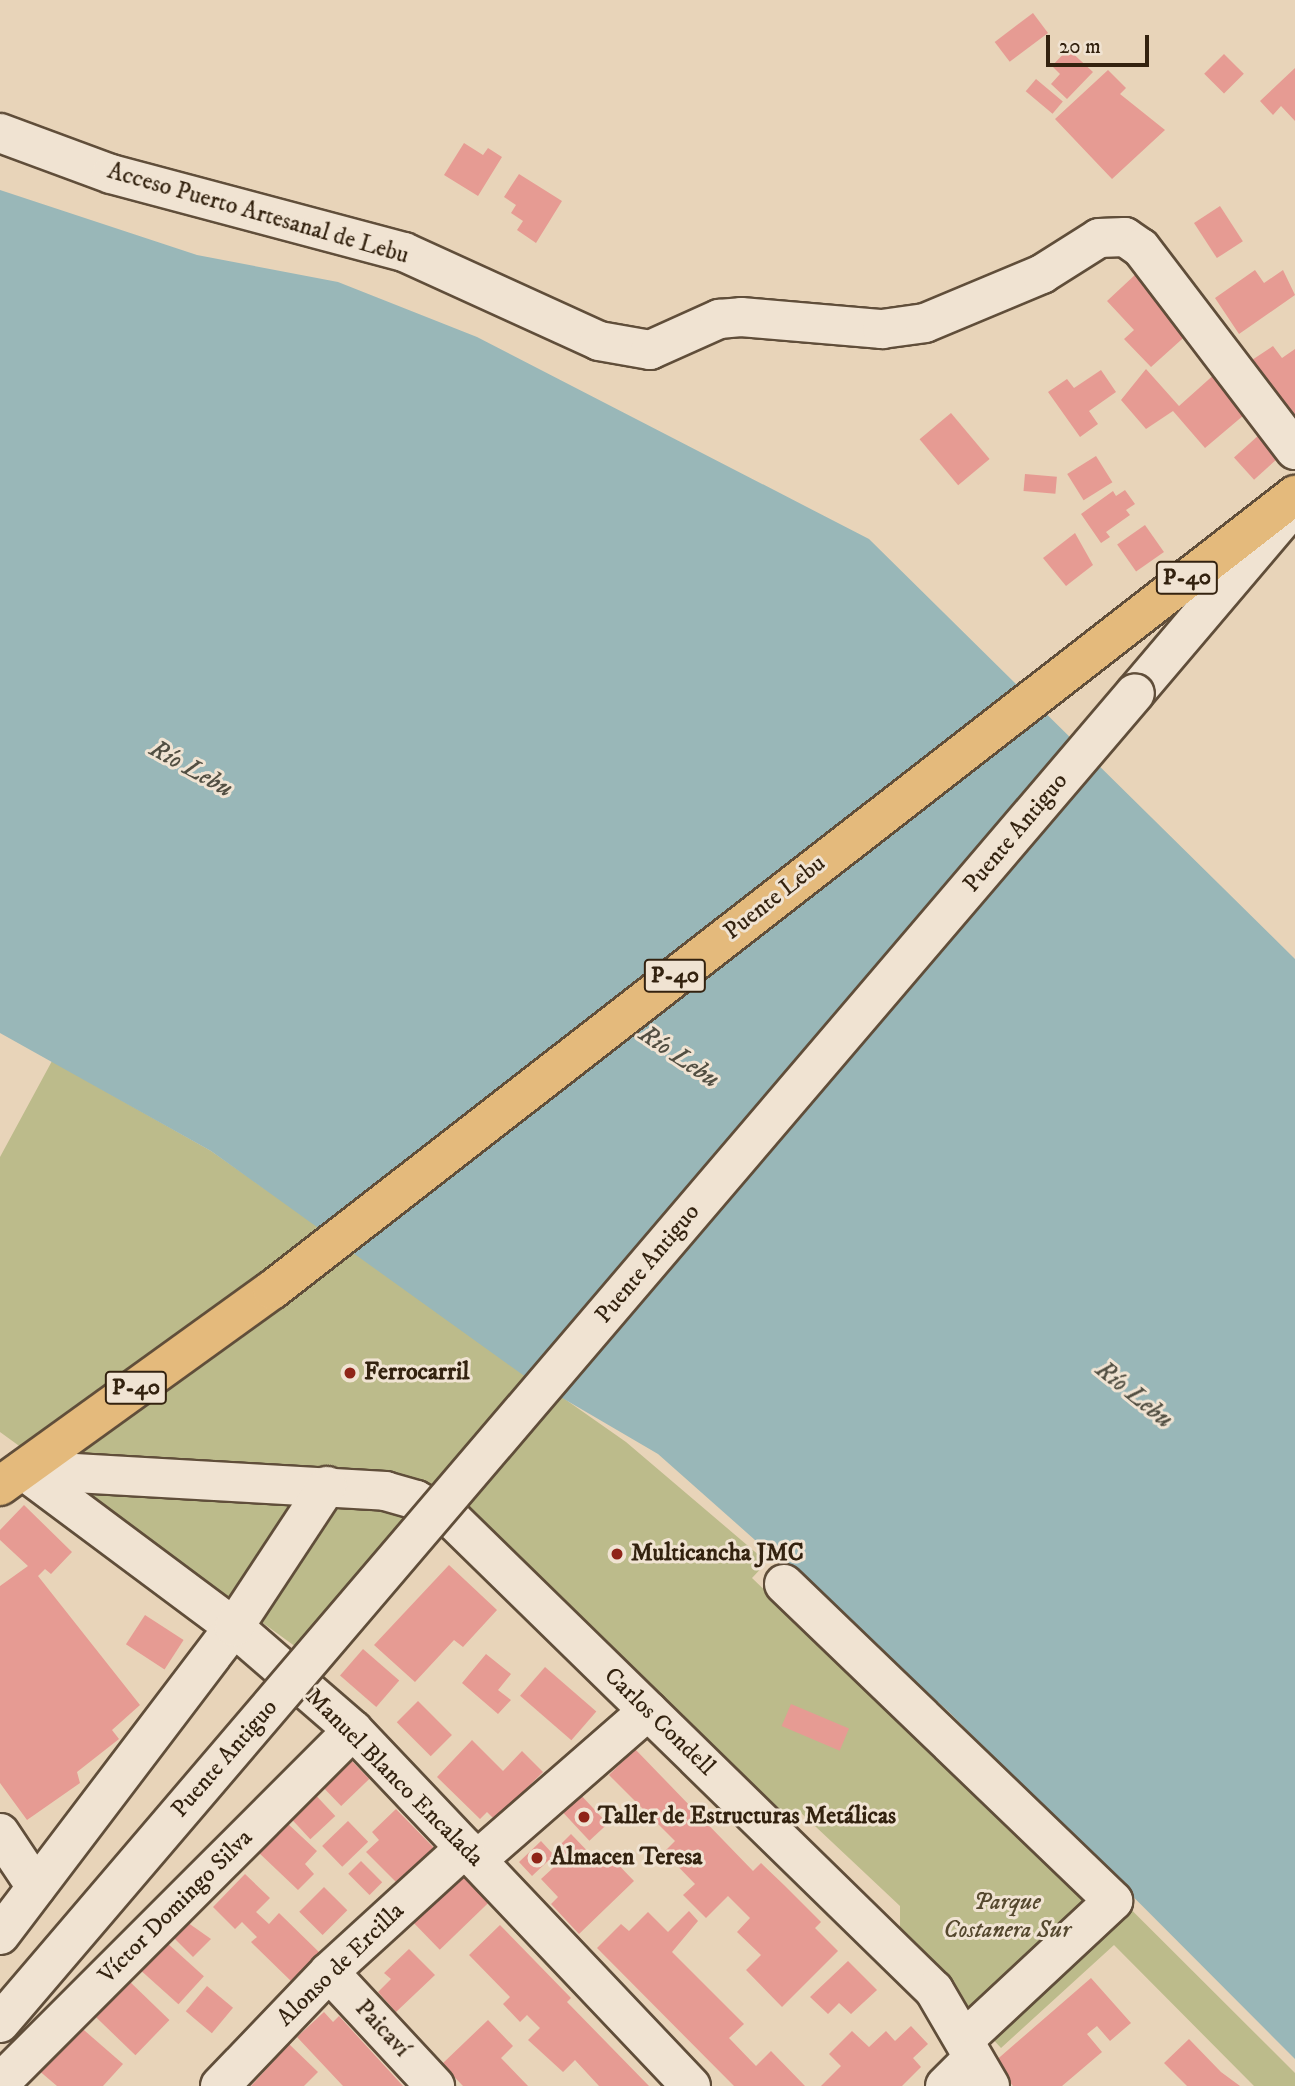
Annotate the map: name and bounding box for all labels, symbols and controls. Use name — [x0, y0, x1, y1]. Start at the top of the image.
scale bar — [1050, 21, 1153, 65]
text: 20 m — [1059, 34, 1101, 60]
street label: Acceso Puerto Artesanal de Lebu — [104, 157, 412, 271]
road number: P-40 — [1156, 558, 1218, 598]
water label: Río Lebu — [144, 733, 238, 805]
street label: Puente Antiguo — [958, 767, 1074, 899]
street label: Puente Lebu — [719, 849, 831, 947]
road number: P-40 — [644, 956, 706, 995]
water label: Río Lebu — [633, 1019, 725, 1095]
street label: Puente Antiguo — [590, 1198, 706, 1330]
water label: Río Lebu — [1089, 1354, 1179, 1436]
place label: Ferrocarril — [364, 1359, 469, 1387]
marker: Ferrocarril — [342, 1365, 358, 1381]
road number: P-40 — [104, 1368, 168, 1408]
place label: Multicancha JMC — [631, 1540, 804, 1568]
marker: Multicancha JMC — [609, 1546, 625, 1562]
street label: Carlos Condell — [597, 1662, 721, 1782]
street label: Manuel Blanco Encalada — [299, 1683, 489, 1873]
street label: Puente Antiguo — [166, 1694, 284, 1824]
place label: Taller de Estructuras Metálicas — [598, 1803, 896, 1831]
marker: Taller de Estructuras Metálicas — [576, 1809, 592, 1825]
street label: Víctor Domingo Silva — [93, 1824, 259, 1990]
place label: Almacen Teresa — [551, 1844, 702, 1872]
marker: Almacen Teresa — [529, 1850, 545, 1866]
park label: Parque Costanera Sur — [943, 1889, 1071, 1945]
street label: Alonso de Ercilla — [271, 1897, 411, 2033]
street label: Paicaví — [348, 1994, 416, 2064]

